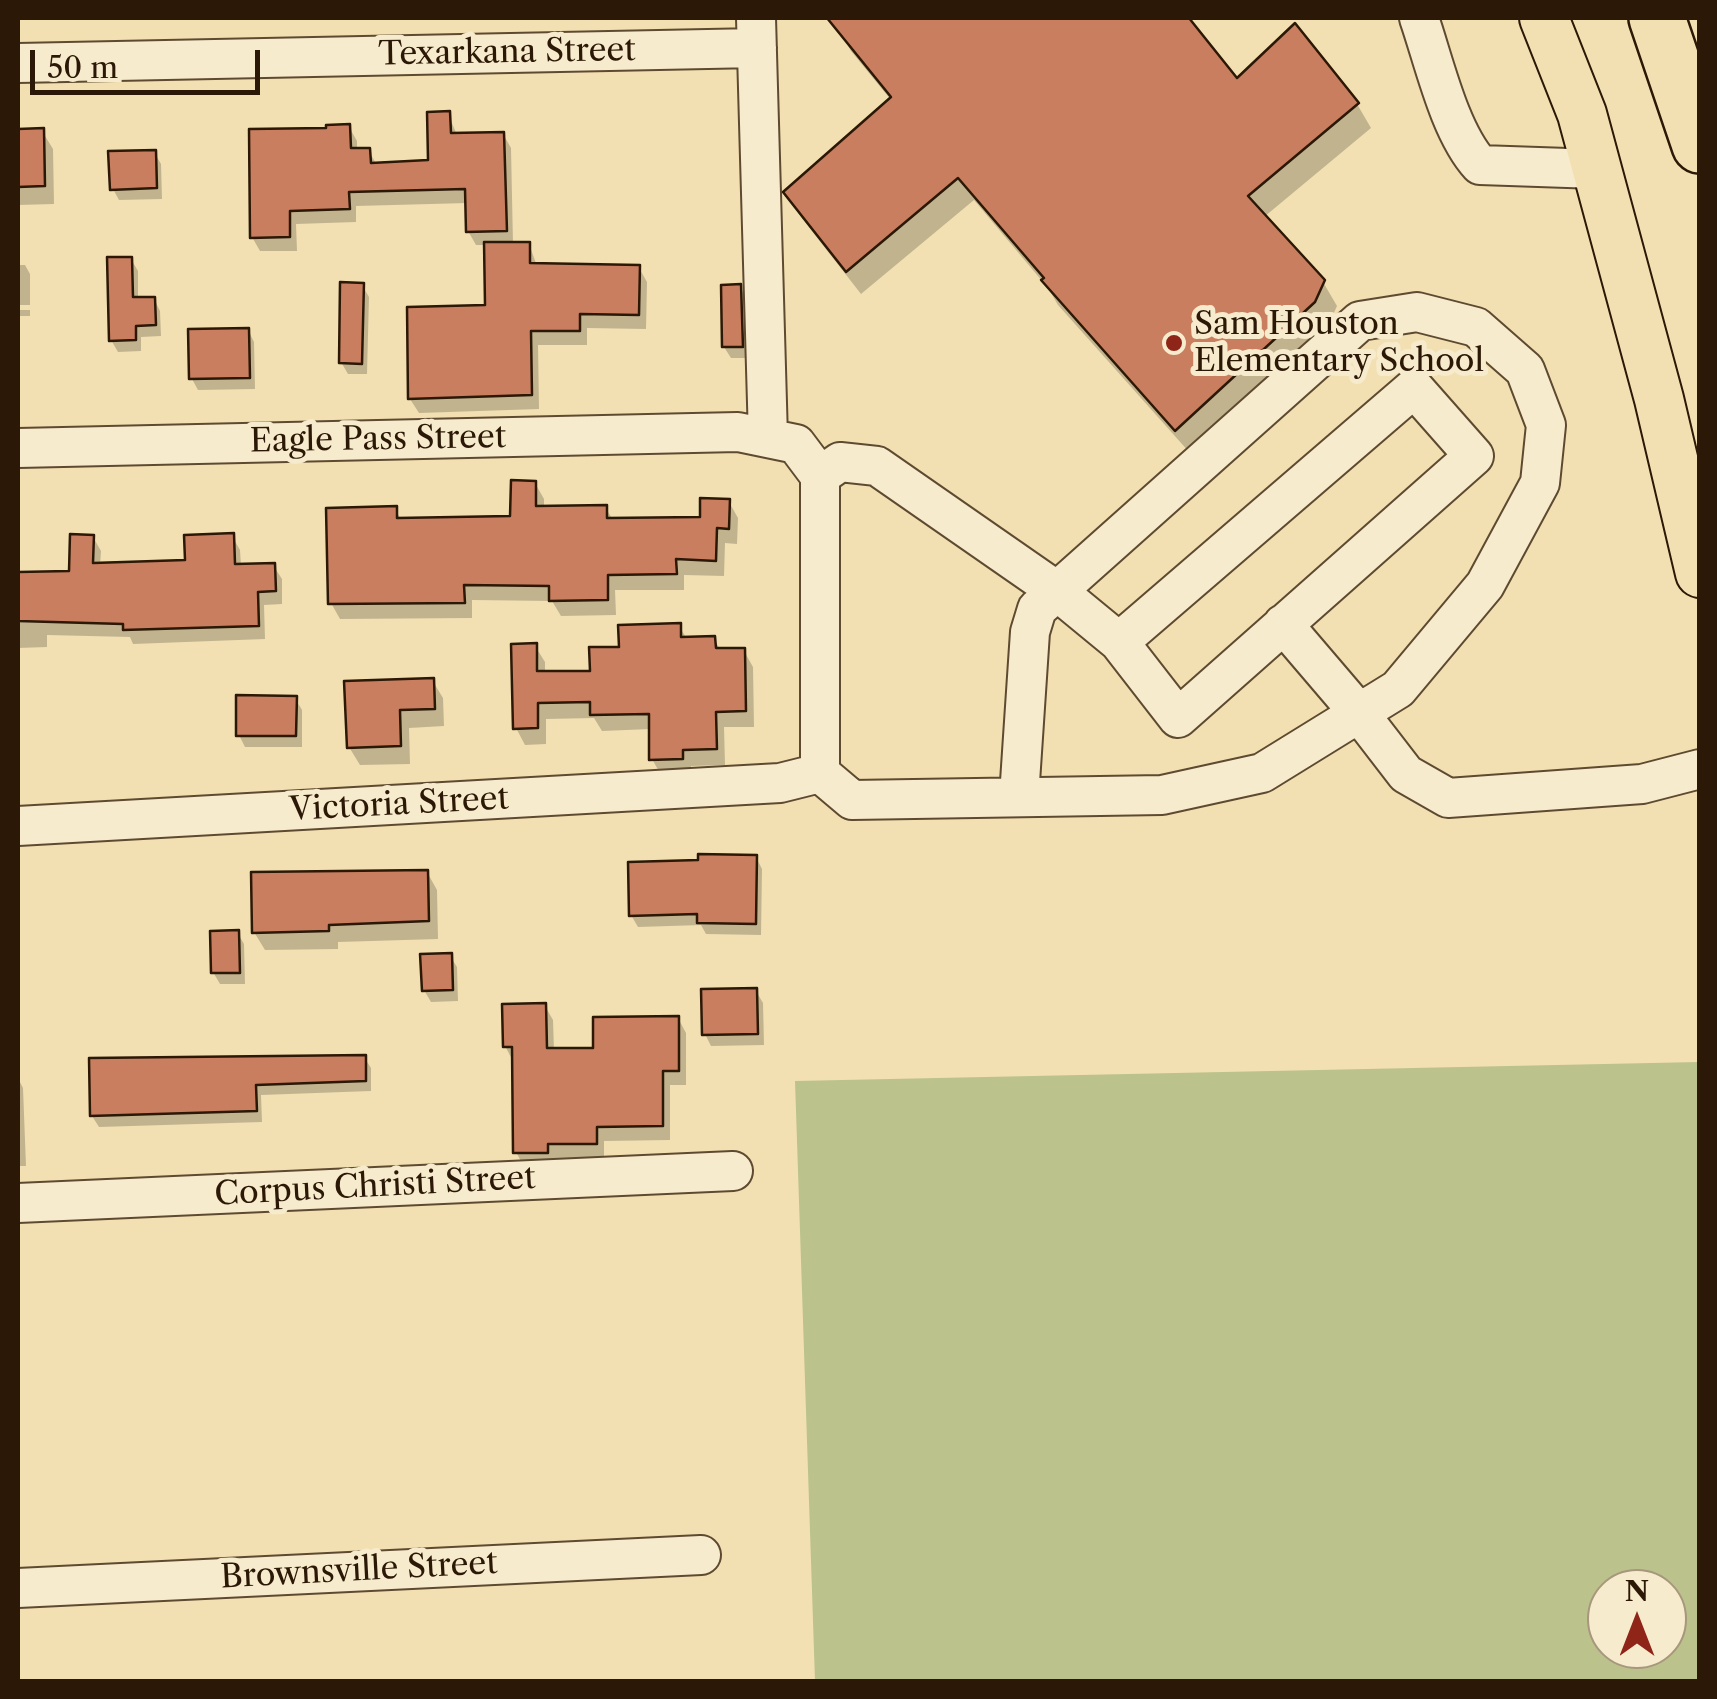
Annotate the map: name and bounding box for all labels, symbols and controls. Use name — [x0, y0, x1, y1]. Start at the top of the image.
scale bar — [35, 30, 265, 92]
street label: Texarkana Street — [378, 32, 636, 74]
text: 50 m — [47, 49, 118, 86]
place label: Sam Houston Elementary School — [1194, 306, 1484, 381]
marker: Sam Houston Elementary School — [1163, 332, 1185, 354]
street label: Eagle Pass Street — [249, 419, 507, 461]
street label: Victoria Street — [288, 780, 510, 830]
street label: Corpus Christi Street — [213, 1159, 537, 1215]
street label: Brownsville Street — [219, 1545, 499, 1597]
north arrow — [1587, 1569, 1687, 1669]
text: N — [1625, 1574, 1649, 1608]

